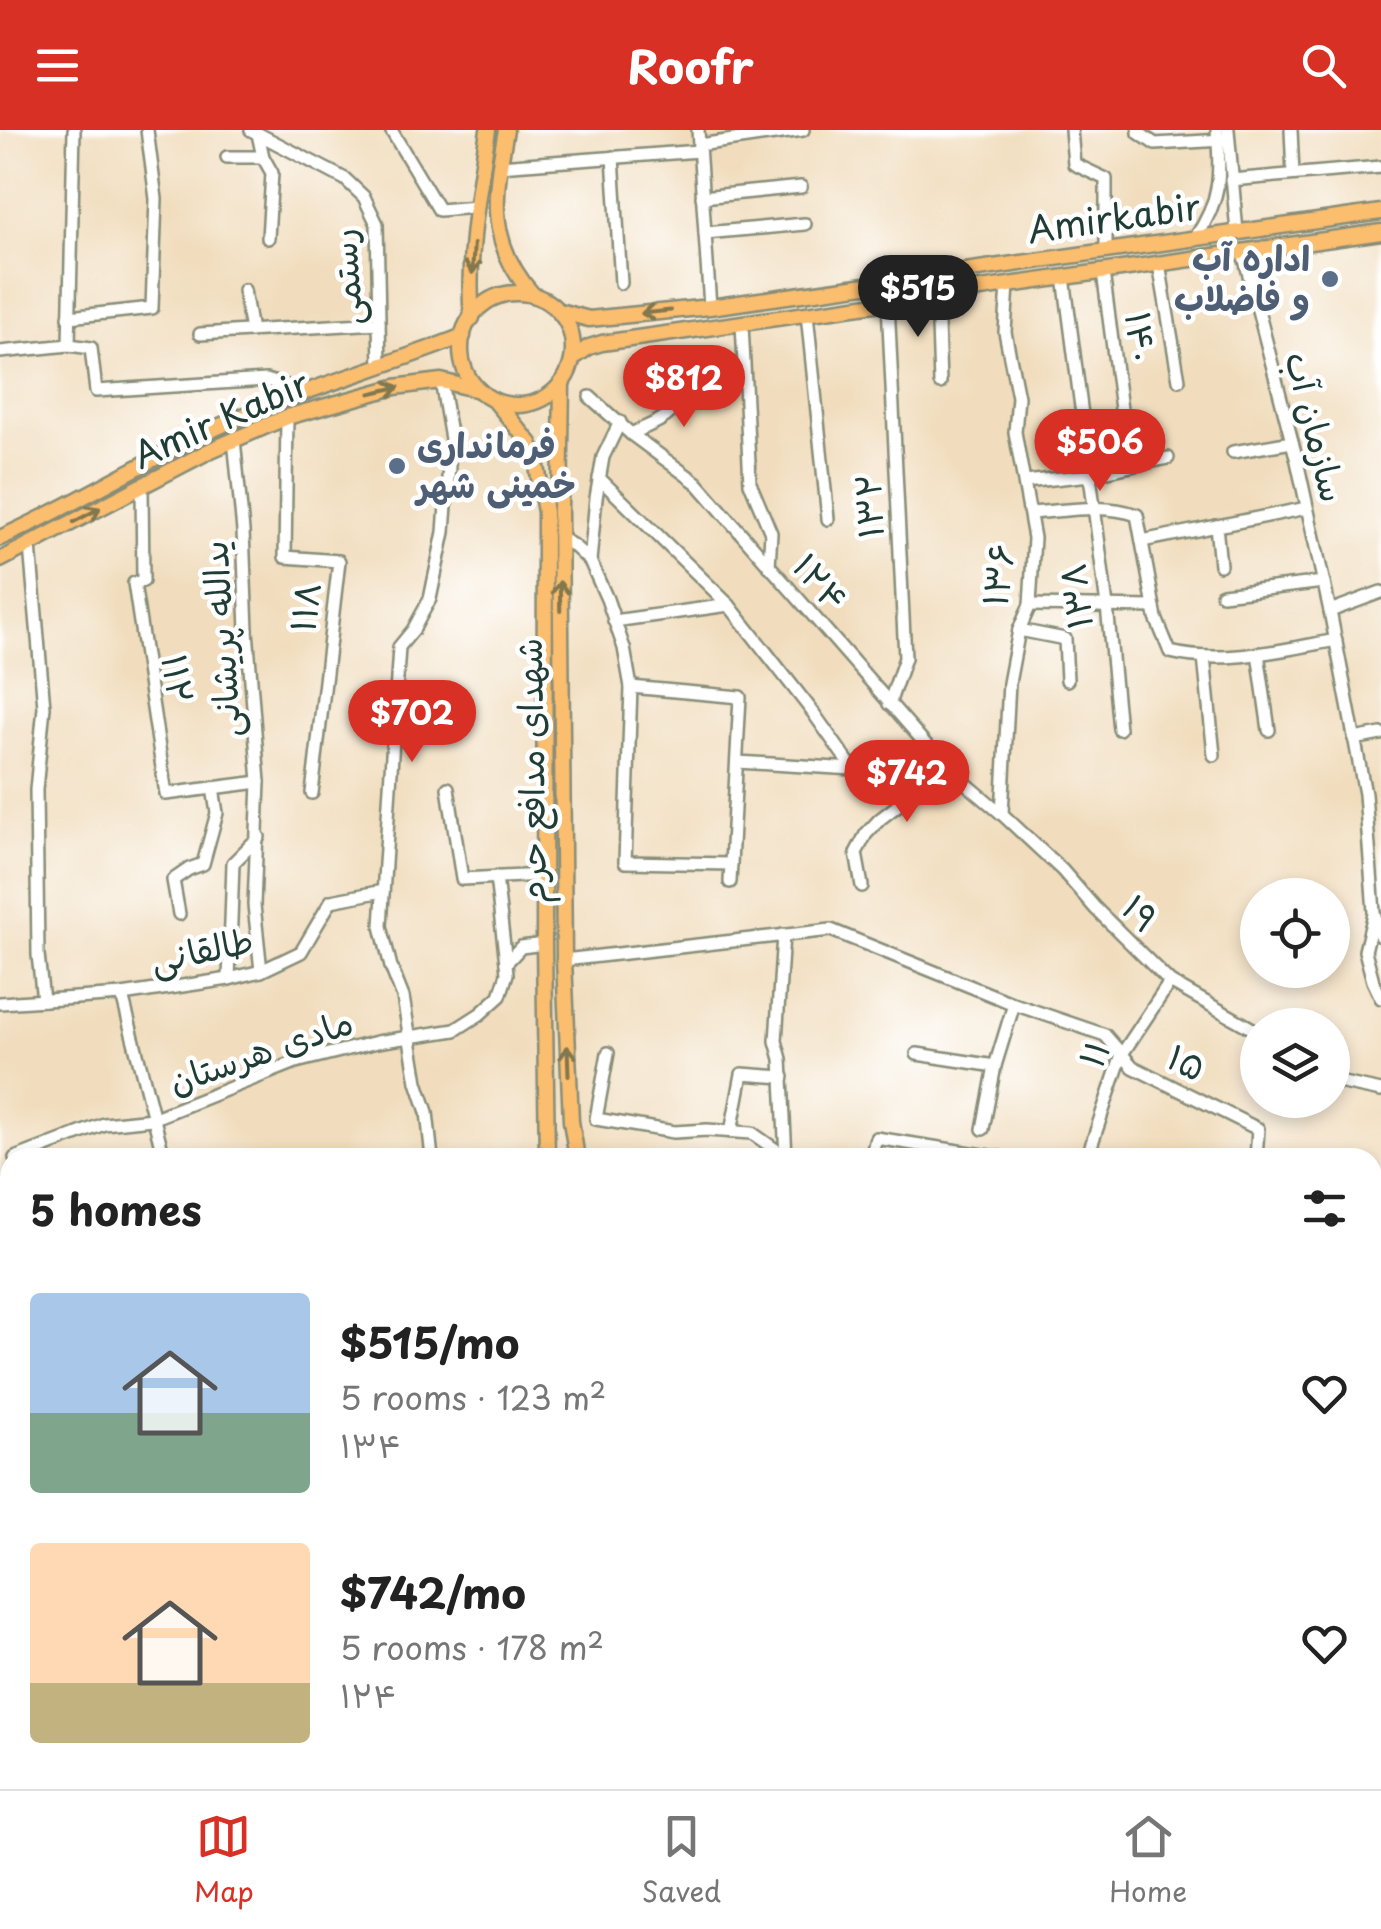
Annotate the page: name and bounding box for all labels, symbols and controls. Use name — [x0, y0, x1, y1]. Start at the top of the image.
text: Roofr — [627, 31, 754, 99]
icon: menu — [30, 38, 85, 93]
icon: search — [1296, 38, 1351, 93]
street label: Amirkabir — [1024, 178, 1204, 255]
street label: رستمی — [315, 227, 374, 327]
place label: اداره آب و فاضلاب — [1174, 230, 1310, 323]
one-way arrow — [463, 242, 482, 274]
pin: $515 — [859, 255, 977, 340]
text: $515 — [880, 263, 956, 311]
marker: اداره آب و فاضلاب — [1319, 268, 1341, 290]
one-way arrow — [641, 303, 673, 322]
street label: ۱۴۰ — [1113, 308, 1172, 365]
pin: $812 — [625, 345, 743, 430]
street label: سازمان آب — [1273, 346, 1362, 507]
text: $812 — [645, 353, 723, 401]
street label: Amir Kabir — [123, 355, 317, 480]
one-way arrow — [368, 380, 400, 398]
pin: $506 — [1041, 409, 1159, 494]
place label: فرمانداری خمینی شهر — [414, 417, 576, 510]
text: $506 — [1056, 417, 1144, 465]
marker: فرمانداری خمینی شهر — [386, 455, 408, 477]
street label: ۱۳۲ — [839, 472, 896, 540]
one-way arrow — [71, 505, 101, 525]
street label: یدالله پریشانی — [186, 539, 253, 739]
street label: ۱۲۴ — [781, 540, 862, 622]
street label: ۱۳۶ — [966, 540, 1027, 609]
street label: ۱۳۸ — [1044, 560, 1105, 632]
street label: ۱۱۸ — [274, 579, 333, 635]
one-way arrow — [551, 580, 570, 612]
street label: شهدای مدافع حرم — [501, 638, 561, 905]
street label: ۱۱۲ — [149, 650, 209, 707]
pin: $702 — [353, 680, 471, 765]
text: $702 — [370, 688, 454, 736]
pin: $742 — [848, 740, 966, 825]
text: $742 — [866, 748, 948, 796]
map controls — [1240, 878, 1350, 1118]
button: locate — [1240, 878, 1350, 988]
street label: ۱۹ — [1111, 881, 1173, 943]
street label: طالقانی — [145, 912, 258, 985]
street label: مادی هرستان — [161, 993, 359, 1106]
button: layers — [1240, 1008, 1350, 1118]
street label: ۱۵ — [1159, 1029, 1215, 1093]
street label: ۱۱ — [1063, 1031, 1122, 1075]
one-way arrow — [559, 1045, 578, 1077]
text: 5 homes — [30, 1177, 202, 1240]
icon: filters — [1297, 1181, 1352, 1236]
text: $515/mo — [340, 1310, 519, 1373]
icon: home — [110, 1333, 230, 1453]
icon: heart — [1297, 1366, 1352, 1421]
text: 5 rooms · 123 m² — [340, 1373, 606, 1421]
text: ۱۳۴ — [340, 1421, 402, 1469]
text: $742/mo — [340, 1560, 526, 1623]
icon: home — [110, 1583, 230, 1703]
icon: heart — [1297, 1616, 1352, 1671]
text: 5 rooms · 178 m² — [340, 1623, 604, 1671]
text: ۱۲۴ — [340, 1671, 397, 1719]
tab: Map — [194, 1809, 254, 1912]
tab: Saved — [642, 1809, 721, 1912]
tab: Home — [1109, 1809, 1187, 1912]

